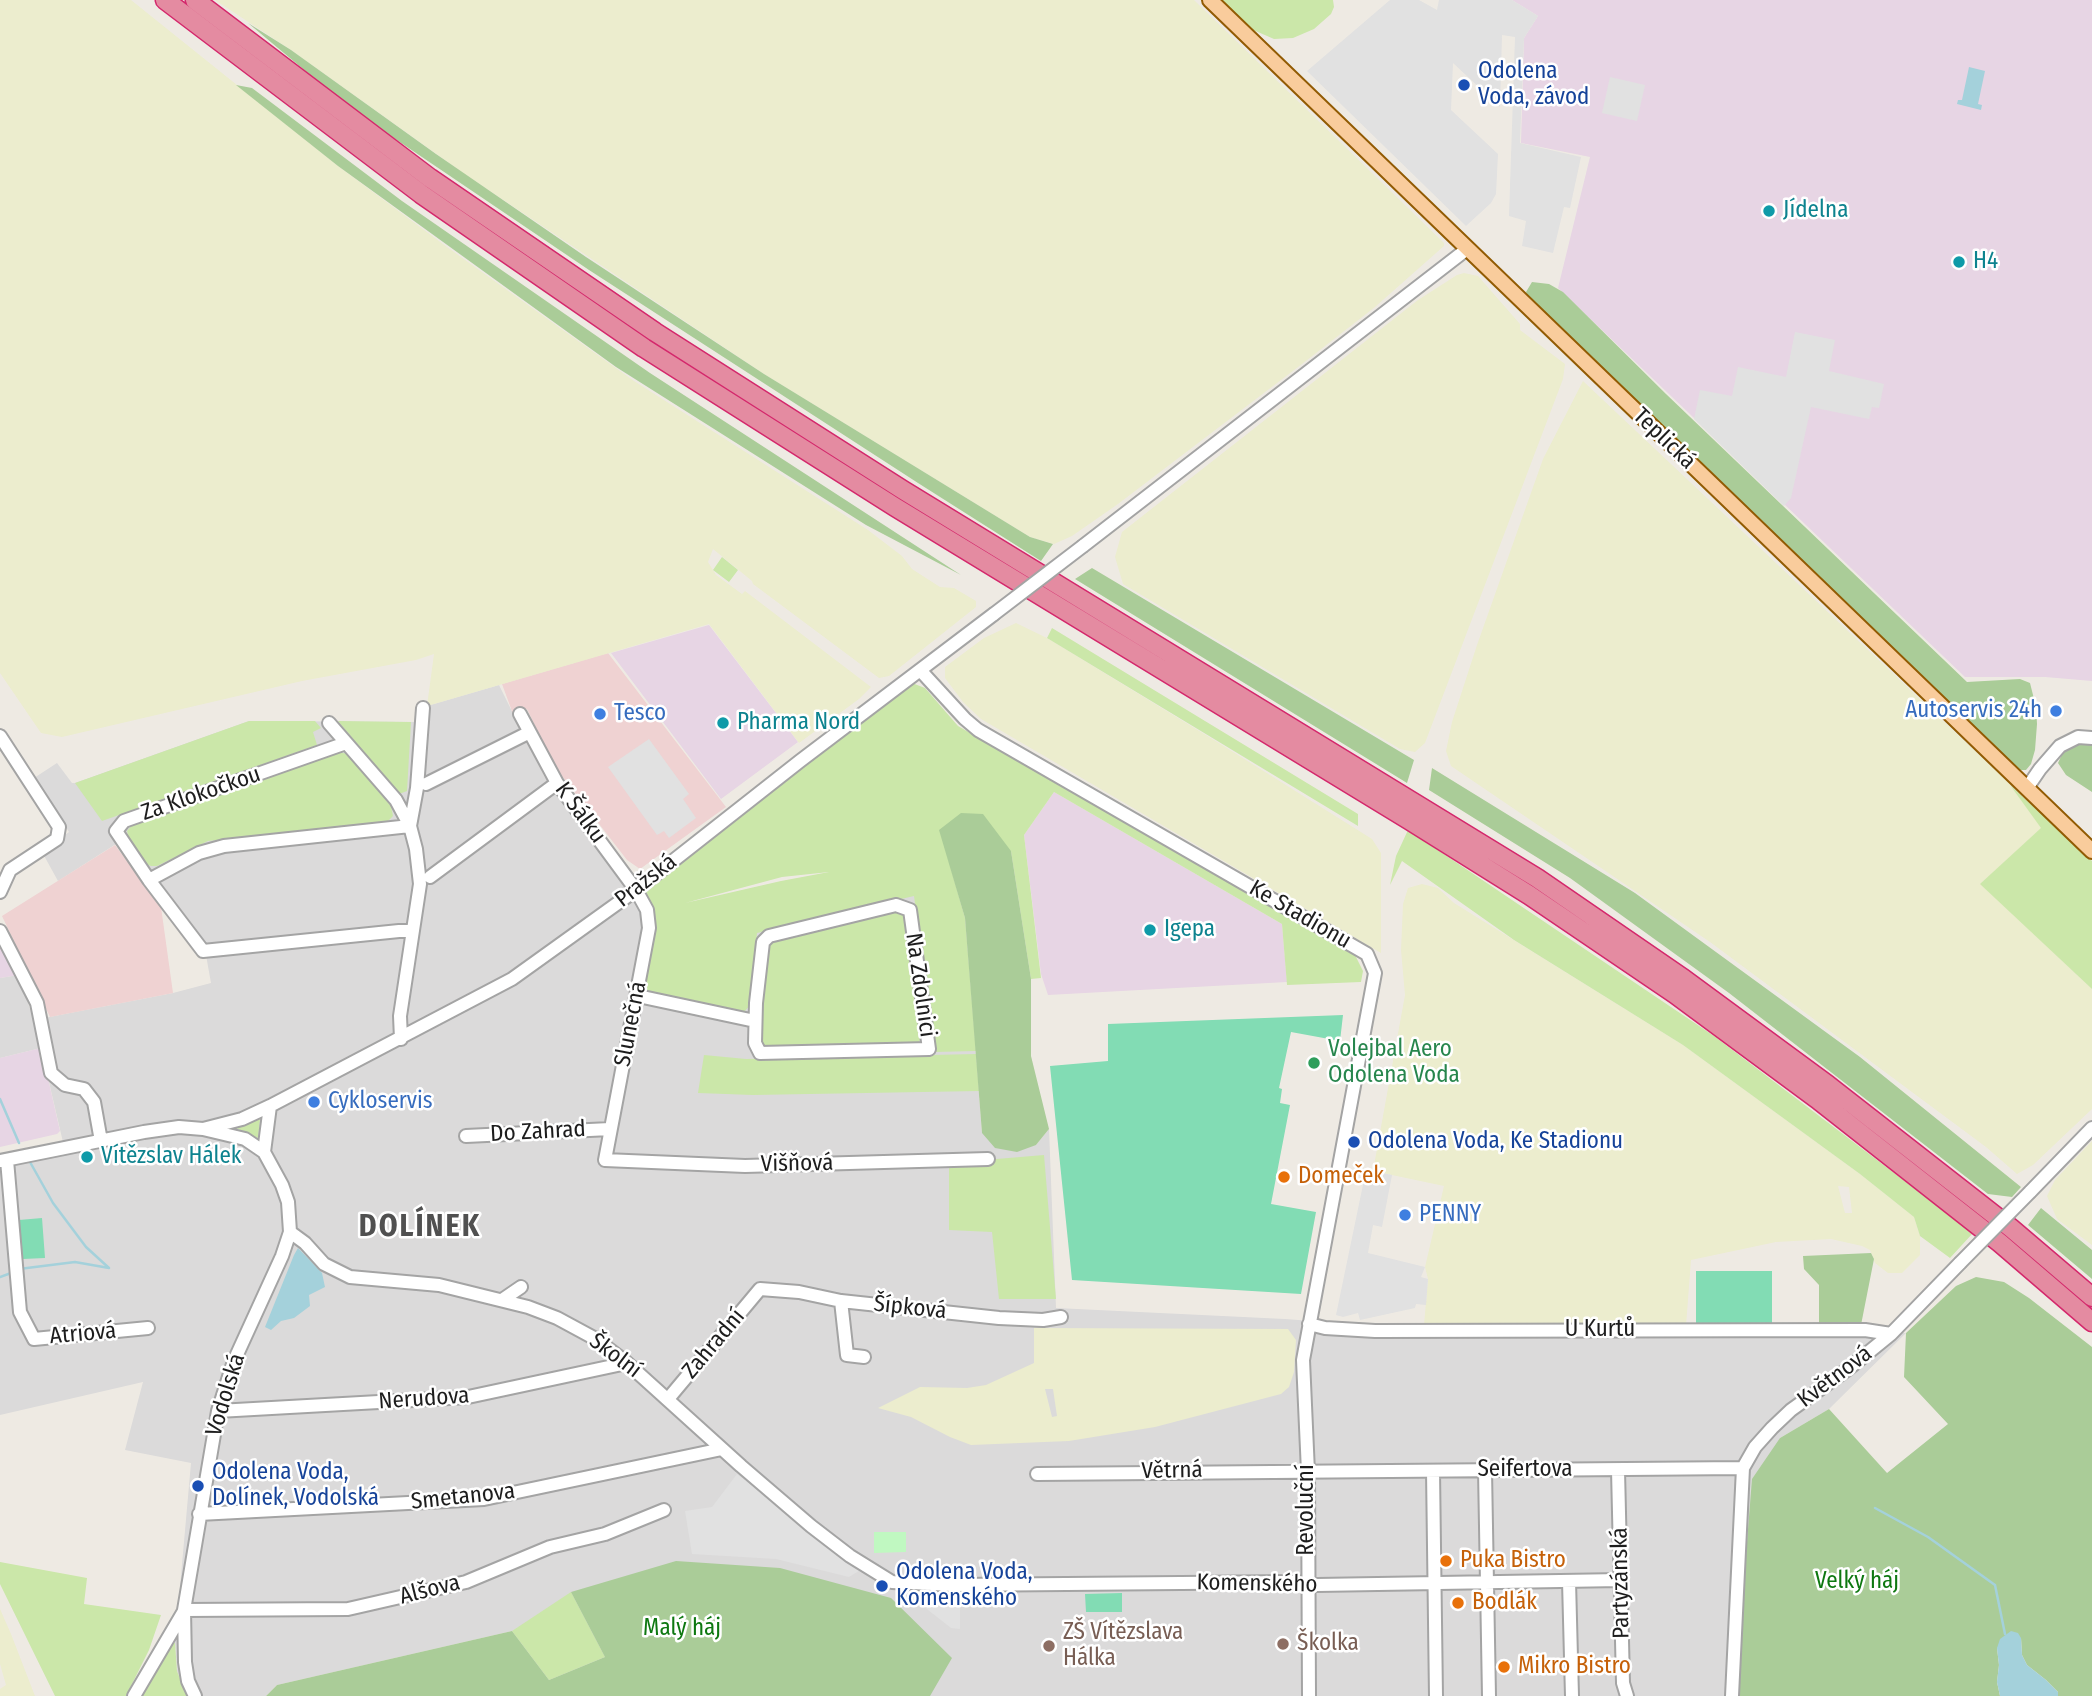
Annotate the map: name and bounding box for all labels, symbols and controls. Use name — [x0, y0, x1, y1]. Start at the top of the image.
place label: Odolena Voda, závod — [1478, 58, 1589, 112]
marker: Odolena Voda, závod — [1456, 77, 1472, 93]
place label: Jídelna — [1783, 197, 1848, 225]
marker: Jídelna — [1761, 203, 1777, 219]
place label: H4 — [1973, 248, 1998, 276]
marker: H4 — [1951, 254, 1967, 270]
street label: Teplická — [1627, 403, 1701, 475]
place label: Autoservis 24h — [1905, 697, 2042, 725]
place label: Tesco — [614, 700, 666, 728]
marker: Autoservis 24h — [2048, 703, 2064, 719]
marker: Tesco — [592, 706, 608, 722]
place label: Pharma Nord — [737, 709, 860, 737]
marker: Pharma Nord — [715, 715, 731, 731]
street label: Za Klokočkou — [138, 761, 264, 827]
street label: K Šálku — [549, 777, 611, 849]
street label: Pražská — [610, 848, 682, 914]
street label: Ke Stadionu — [1244, 875, 1356, 955]
place label: Igepa — [1164, 916, 1215, 944]
marker: Igepa — [1142, 922, 1158, 938]
street label: Na Zdolnici — [899, 931, 941, 1039]
street label: Slunečná — [609, 979, 653, 1069]
place label: Volejbal Aero Odolena Voda — [1328, 1036, 1460, 1090]
marker: Volejbal Aero Odolena Voda — [1306, 1055, 1322, 1071]
place label: Cykloservis — [328, 1088, 433, 1116]
marker: Cykloservis — [306, 1094, 322, 1110]
street label: Do Zahrad — [490, 1116, 586, 1148]
place label: Odolena Voda, Ke Stadionu — [1368, 1128, 1623, 1156]
marker: Odolena Voda, Ke Stadionu — [1346, 1134, 1362, 1150]
place label: Vítězslav Hálek — [101, 1143, 241, 1171]
marker: Vítězslav Hálek — [79, 1149, 95, 1165]
street label: Višňová — [760, 1150, 834, 1178]
place label: Domeček — [1298, 1163, 1384, 1191]
marker: Domeček — [1276, 1169, 1292, 1185]
place label: PENNY — [1419, 1201, 1481, 1229]
marker: PENNY — [1397, 1207, 1413, 1223]
district label: DOLÍNEK — [360, 1210, 480, 1246]
street label: Šípková — [872, 1290, 948, 1326]
street label: Zahradní — [677, 1303, 751, 1385]
street label: U Kurtů — [1565, 1316, 1635, 1344]
street label: Atriová — [49, 1317, 117, 1351]
street label: Školní — [584, 1328, 646, 1384]
street label: Květnová — [1792, 1340, 1878, 1414]
street label: Vodolská — [200, 1350, 252, 1440]
street label: Nerudova — [378, 1382, 470, 1416]
street label: Seifertova — [1477, 1456, 1573, 1484]
street label: Větrná — [1141, 1457, 1203, 1485]
place label: Odolena Voda, Dolínek, Vodolská — [212, 1459, 379, 1513]
street label: Revoluční — [1293, 1464, 1321, 1556]
marker: Odolena Voda, Dolínek, Vodolská — [190, 1478, 206, 1494]
street label: Smetanova — [410, 1478, 516, 1516]
street label: Partyzánská — [1606, 1527, 1636, 1639]
place label: Puka Bistro — [1460, 1547, 1566, 1575]
marker: Puka Bistro — [1438, 1553, 1454, 1569]
place label: Odolena Voda, Komenského — [896, 1559, 1033, 1613]
park label: Velký háj — [1815, 1568, 1899, 1596]
street label: Alšova — [397, 1569, 463, 1611]
street label: Komenského — [1196, 1569, 1318, 1599]
marker: Odolena Voda, Komenského — [874, 1578, 890, 1594]
place label: Bodlák — [1472, 1589, 1537, 1617]
marker: Bodlák — [1450, 1595, 1466, 1611]
park label: Malý háj — [643, 1615, 721, 1643]
place label: ZŠ Vítězslava Hálka — [1063, 1619, 1183, 1673]
place label: Školka — [1297, 1630, 1359, 1658]
marker: Školka — [1275, 1636, 1291, 1652]
marker: ZŠ Vítězslava Hálka — [1041, 1638, 1057, 1654]
place label: Mikro Bistro — [1518, 1653, 1631, 1681]
marker: Mikro Bistro — [1496, 1659, 1512, 1675]

